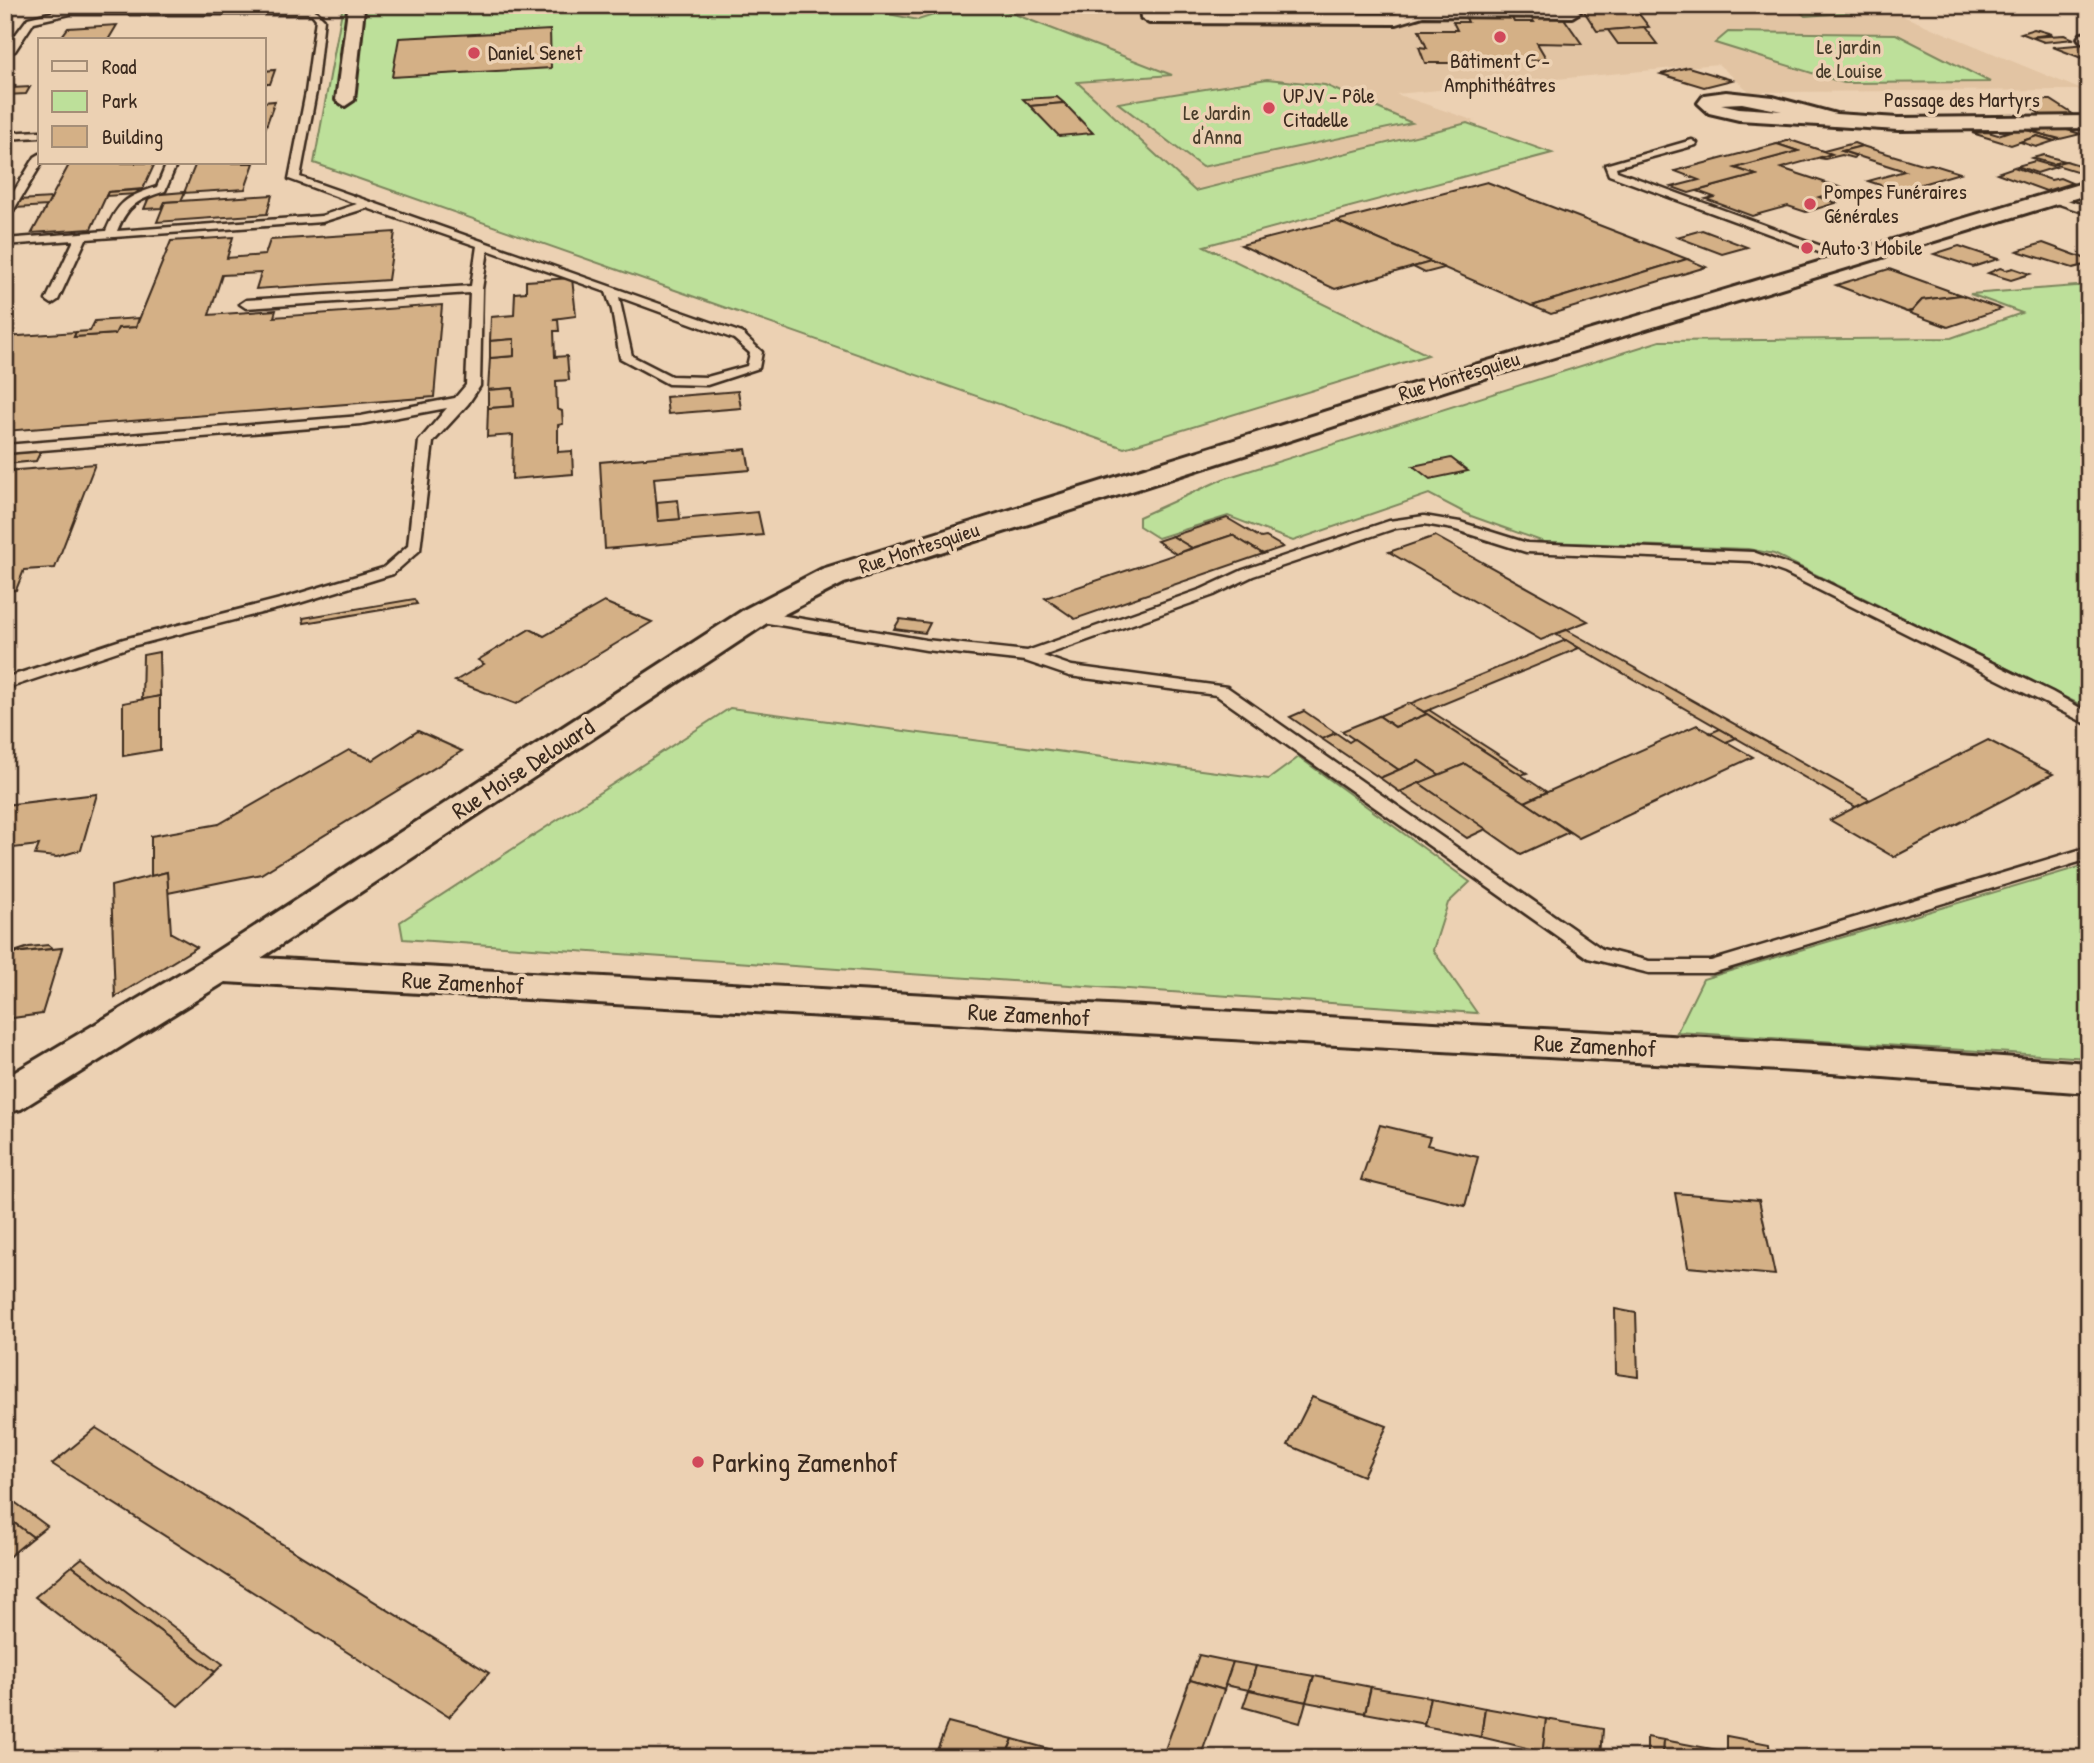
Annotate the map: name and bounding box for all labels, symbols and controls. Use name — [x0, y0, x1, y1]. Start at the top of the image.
marker: Bâtiment C - Amphithéâtres — [1492, 29, 1508, 45]
park label: Le jardin de Louise — [1815, 32, 1883, 85]
legend — [38, 38, 266, 164]
place label: Daniel Senet — [488, 38, 583, 67]
marker: Daniel Senet — [466, 45, 482, 61]
place label: Bâtiment C - Amphithéâtres — [1444, 46, 1556, 99]
text: Road — [102, 52, 136, 81]
place label: UPJV - Pôle Citadelle — [1283, 81, 1375, 134]
street label: Passage des Martyrs — [1884, 85, 2040, 114]
text: Park — [102, 86, 137, 115]
park label: Le Jardin d'Anna — [1183, 98, 1251, 151]
marker: UPJV - Pôle Citadelle — [1261, 100, 1277, 116]
text: Building — [102, 122, 163, 151]
place label: Pompes Funéraires Générales — [1824, 177, 1967, 230]
marker: Pompes Funéraires Générales — [1802, 196, 1818, 212]
place label: Auto 3 Mobile — [1821, 233, 1923, 262]
marker: Auto 3 Mobile — [1799, 240, 1815, 256]
street label: Rue Montesquieu — [1395, 343, 1523, 408]
street label: Rue Montesquieu — [855, 514, 983, 581]
street label: Rue Moise Delouard — [445, 710, 600, 826]
street label: Rue Zamenhof — [401, 963, 525, 1001]
street label: Rue Zamenhof — [967, 995, 1091, 1033]
street label: Rue Zamenhof — [1533, 1026, 1657, 1064]
place label: Parking Zamenhof — [712, 1443, 898, 1481]
marker: Parking Zamenhof — [690, 1454, 706, 1470]

